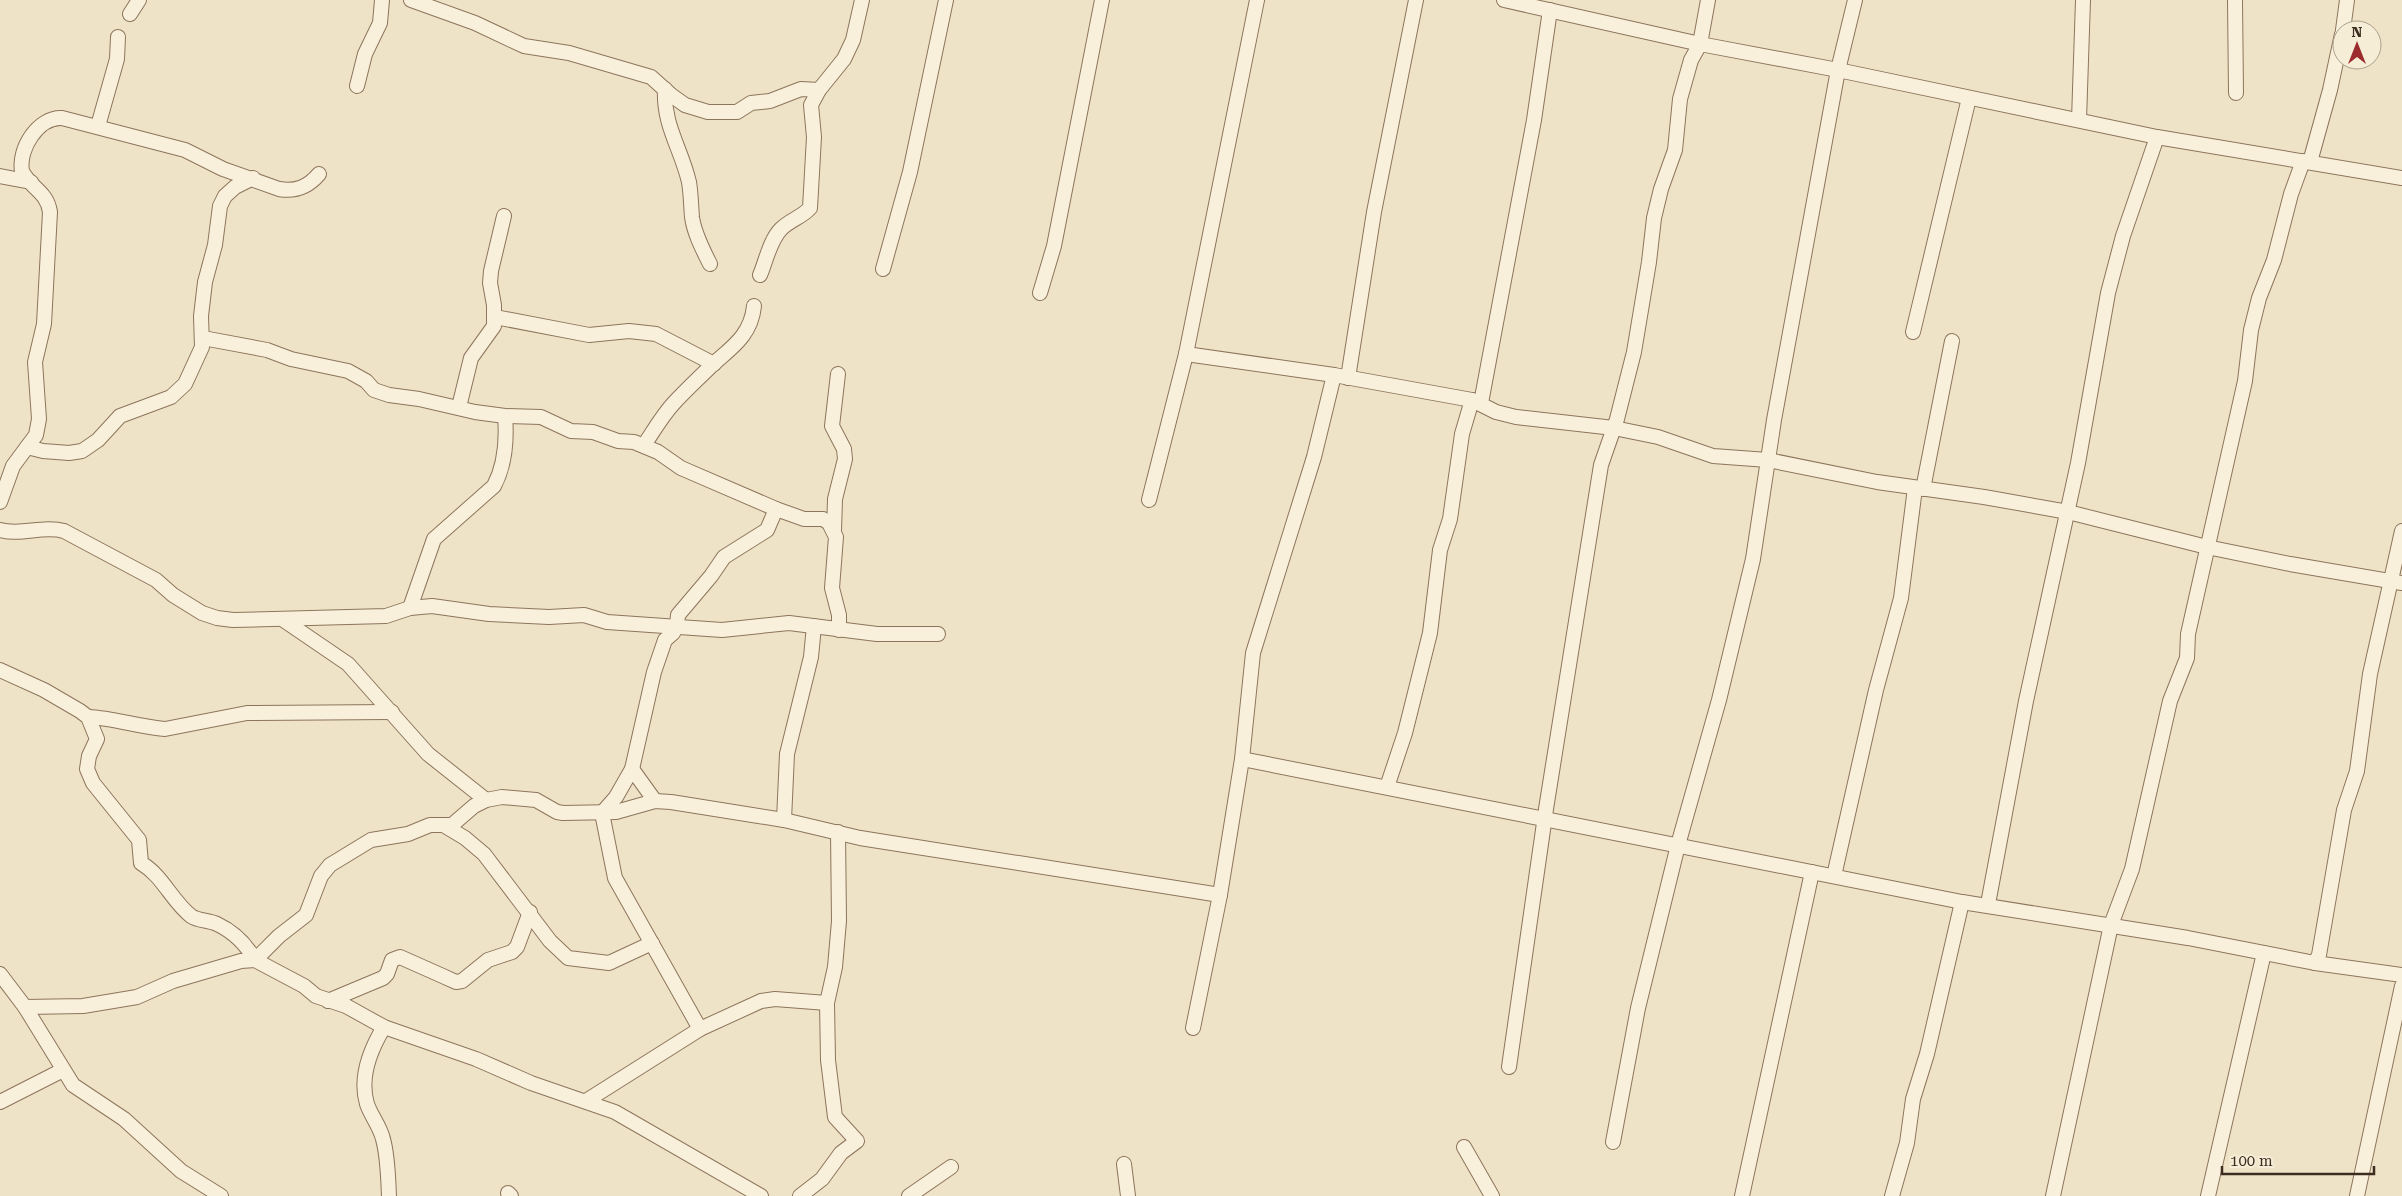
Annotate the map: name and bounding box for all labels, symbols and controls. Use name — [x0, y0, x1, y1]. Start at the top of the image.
north arrow — [2332, 20, 2382, 70]
text: N — [2352, 24, 2363, 40]
scale bar — [2222, 1144, 2374, 1176]
text: 100 m — [2230, 1152, 2273, 1170]

